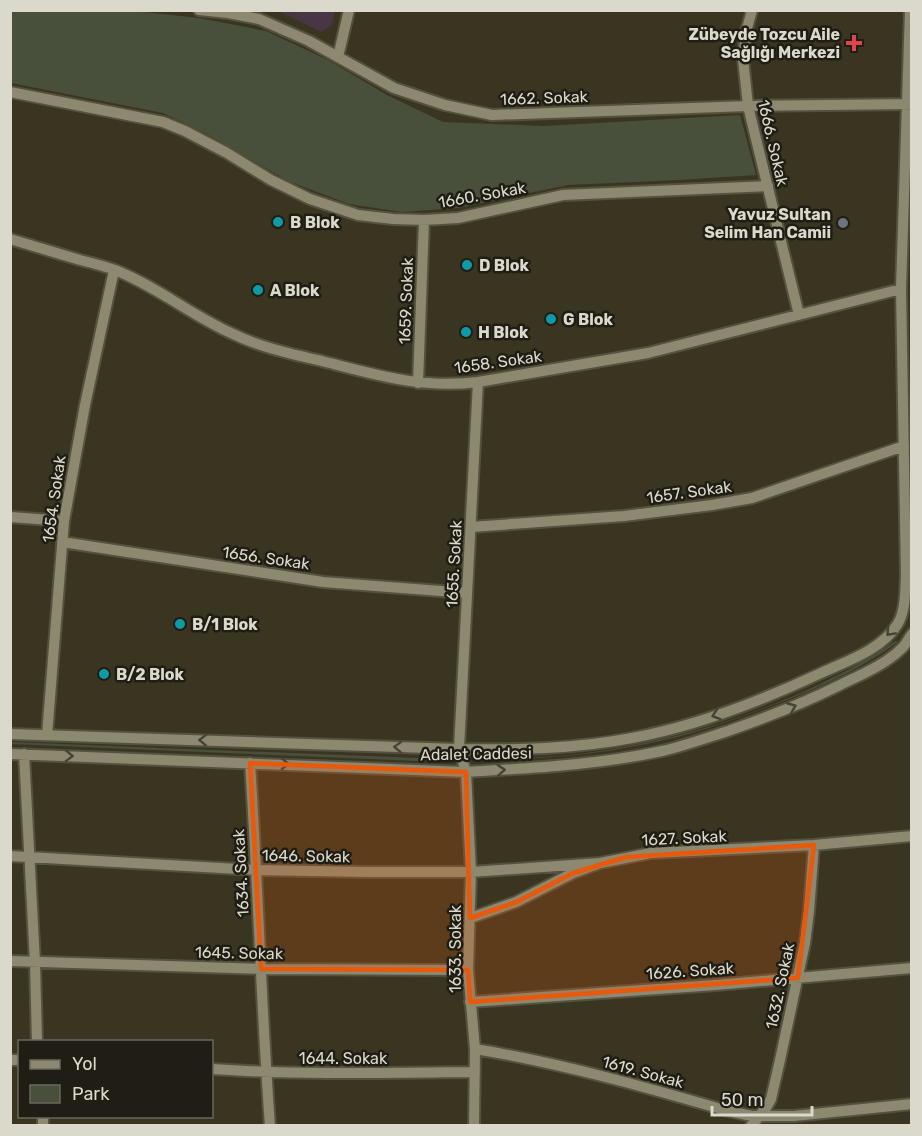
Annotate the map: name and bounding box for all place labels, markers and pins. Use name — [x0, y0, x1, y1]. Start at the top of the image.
place label: Zübeyde Tozcu Aile Sağlığı Merkezi — [688, 25, 840, 62]
marker: Zübeyde Tozcu Aile Sağlığı Merkezi — [845, 34, 863, 52]
place label: Yavuz Sultan Selim Han Camii — [704, 205, 831, 242]
place label: B Blok — [290, 213, 340, 232]
marker: B Blok — [271, 215, 285, 229]
marker: Yavuz Sultan Selim Han Camii — [836, 216, 850, 230]
place label: D Blok — [479, 256, 529, 275]
marker: D Blok — [460, 258, 474, 272]
place label: A Blok — [270, 281, 320, 300]
marker: A Blok — [251, 283, 265, 297]
place label: G Blok — [563, 310, 614, 329]
marker: G Blok — [544, 312, 558, 326]
place label: H Blok — [478, 323, 529, 342]
marker: H Blok — [459, 325, 473, 339]
place label: B/1 Blok — [192, 615, 258, 634]
marker: B/1 Blok — [173, 617, 187, 631]
place label: B/2 Blok — [116, 665, 185, 684]
marker: B/2 Blok — [97, 667, 111, 681]

